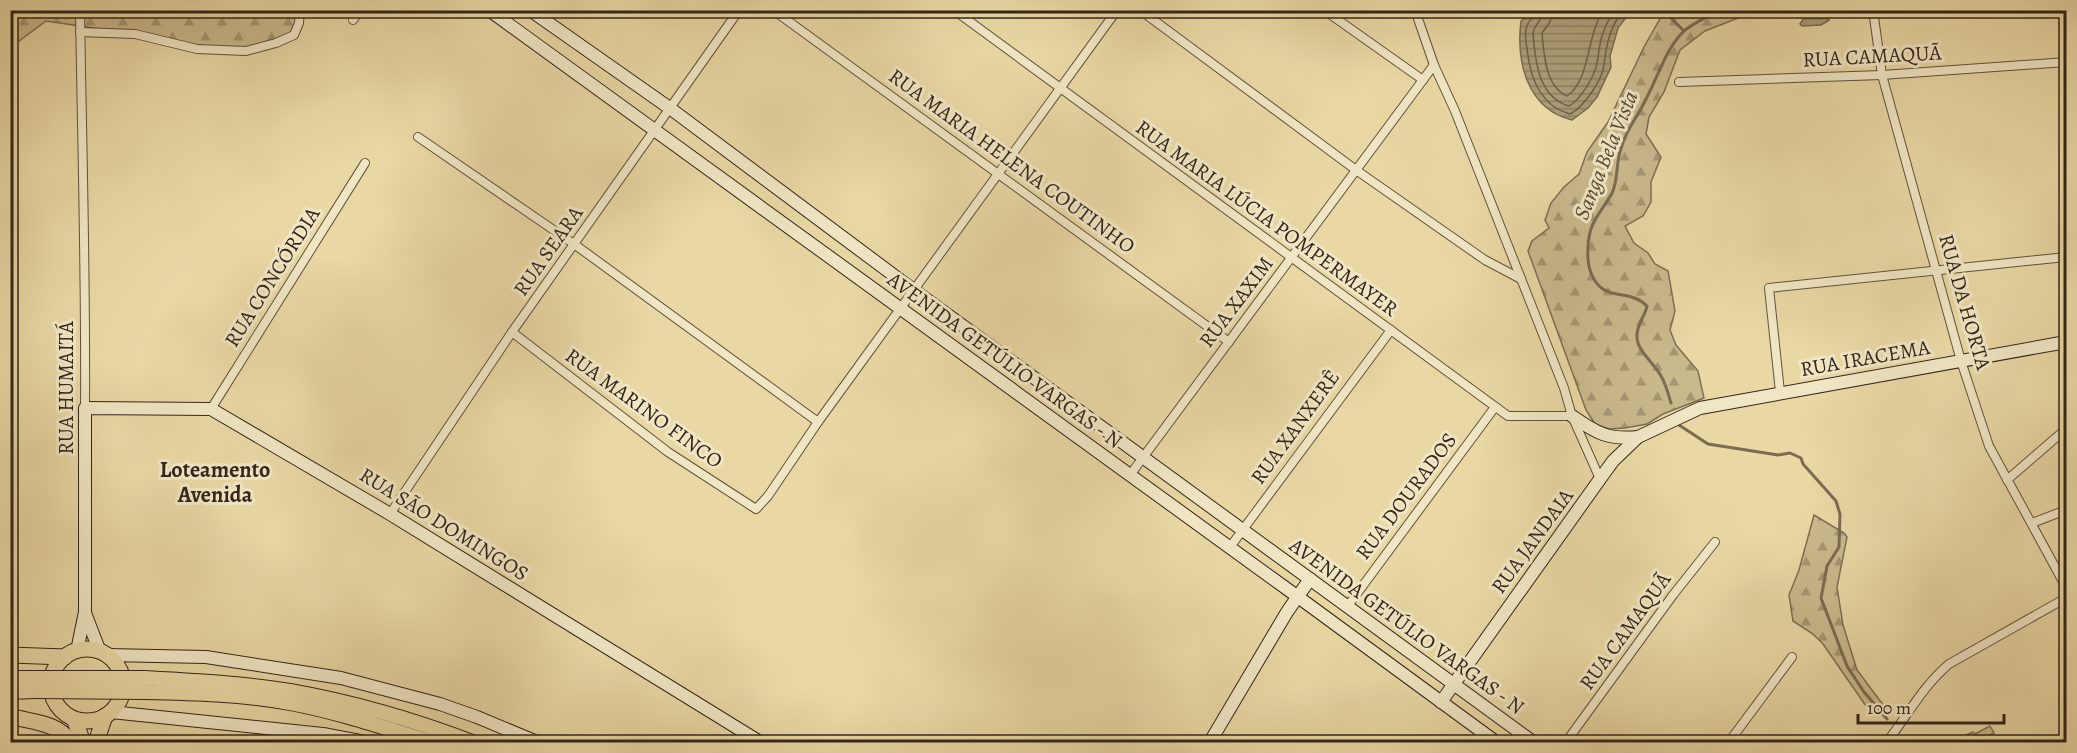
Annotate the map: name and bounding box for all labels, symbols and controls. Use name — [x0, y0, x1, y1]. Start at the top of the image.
street label: RUA CAMAQUÃ — [1802, 38, 1943, 74]
street label: RUA MARIA HELENA COUTINHO — [883, 62, 1141, 260]
water label: Sanga Bela Vista — [1566, 86, 1645, 224]
street label: RUA MARIA LÚCIA POMPERMAYER — [1130, 113, 1404, 323]
street label: RUA SEARA — [507, 200, 590, 302]
street label: RUA CONCÓRDIA — [218, 201, 327, 352]
street label: RUA DA HORTA — [1932, 231, 1998, 374]
street label: RUA XAXIM — [1192, 251, 1280, 353]
street label: AVENIDA GETÚLIO VARGAS - N — [881, 265, 1128, 455]
street label: RUA HUMAITÁ — [52, 321, 80, 455]
street label: RUA IRACEMA — [1798, 333, 1933, 383]
street label: RUA MARINO FINCO — [560, 341, 728, 475]
street label: RUA XANXERÊ — [1244, 364, 1346, 490]
street label: RUA DOURADOS — [1349, 427, 1463, 565]
district label: Loteamento Avenida — [160, 455, 270, 510]
street label: RUA SÃO DOMINGOS — [354, 461, 534, 587]
street label: RUA JANDAIA — [1484, 482, 1580, 599]
street label: AVENIDA GETÚLIO VARGAS - N — [1283, 531, 1530, 721]
street label: RUA CAMAQUÃ — [1573, 566, 1678, 696]
scale bar — [1858, 687, 2004, 725]
text: 100 m — [1867, 696, 1911, 720]

